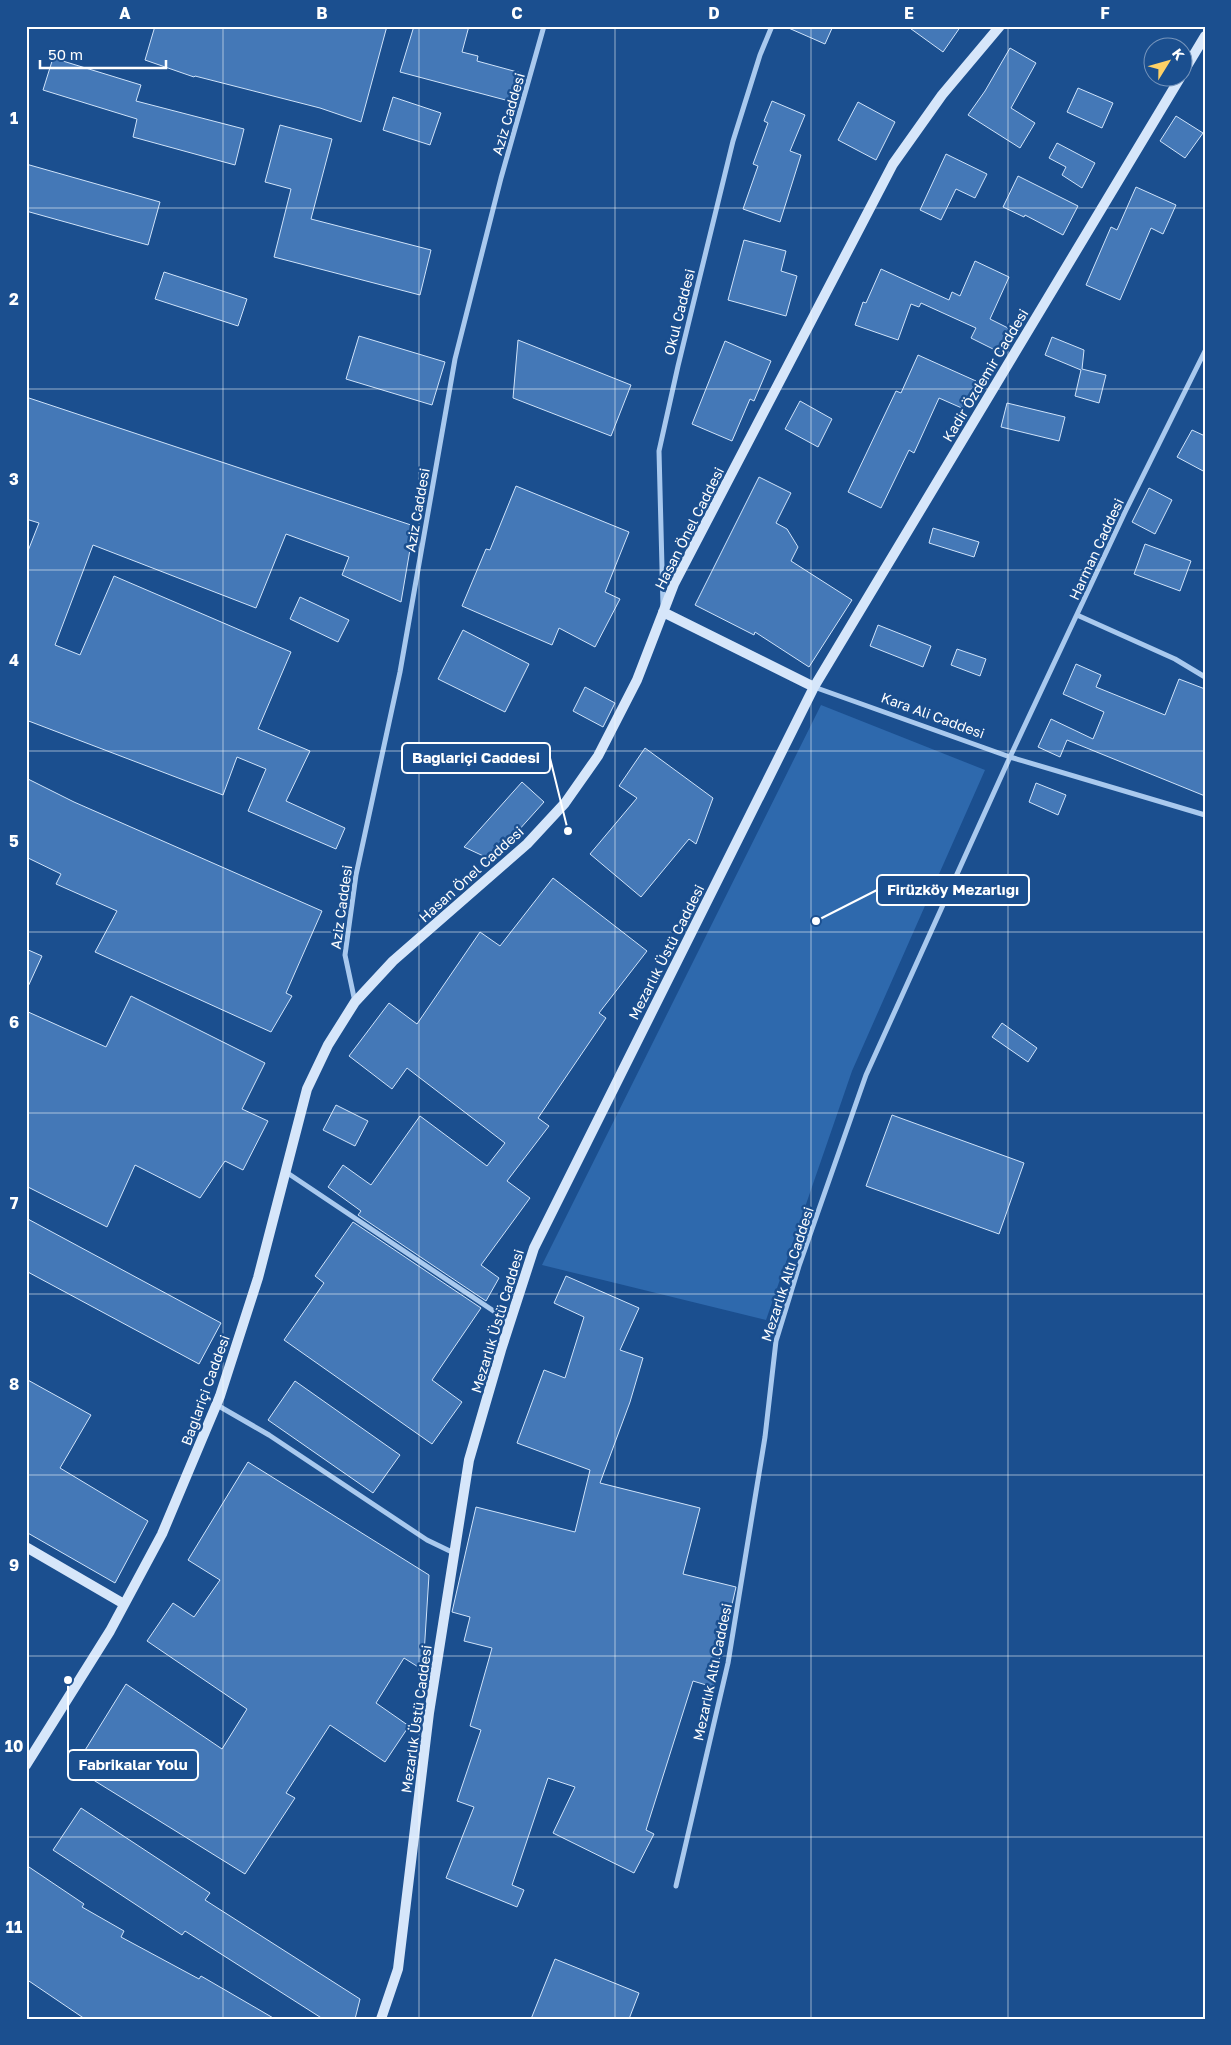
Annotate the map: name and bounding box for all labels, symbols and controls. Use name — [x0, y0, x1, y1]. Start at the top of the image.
text: A — [119, 3, 131, 23]
text: B — [316, 3, 328, 23]
text: C — [511, 3, 523, 23]
text: D — [708, 3, 720, 23]
text: E — [904, 3, 914, 23]
text: F — [1100, 3, 1110, 23]
scale bar — [40, 38, 166, 70]
north arrow — [1144, 38, 1194, 88]
text: 50 m — [48, 45, 83, 63]
text: K — [1169, 45, 1189, 63]
street label: Aziz Caddesi — [488, 71, 528, 157]
text: 1 — [10, 108, 18, 128]
street label: Okul Caddesi — [660, 267, 698, 357]
text: 2 — [9, 289, 19, 309]
street label: Kadir Özdemir Caddesi — [939, 306, 1031, 444]
street label: Hasan Önel Caddesi — [651, 464, 727, 592]
street label: Aziz Caddesi — [401, 467, 433, 553]
text: 3 — [9, 469, 19, 489]
street label: Harman Caddesi — [1065, 495, 1127, 603]
text: 4 — [9, 650, 19, 670]
street label: Kara Ali Caddesi — [879, 688, 987, 742]
callout: Bağlariçi Caddesi — [402, 743, 550, 773]
text: Bağlariçi Caddesi — [412, 748, 540, 766]
street label: Hasan Önel Caddesi — [415, 823, 527, 925]
text: 5 — [9, 831, 19, 851]
street label: Aziz Caddesi — [327, 864, 355, 950]
callout: Firüzköy Mezarlığı — [877, 875, 1029, 905]
text: Firüzköy Mezarlığı — [887, 880, 1019, 898]
street label: Mezarlık Üstü Caddesi — [624, 882, 708, 1022]
text: 6 — [9, 1012, 19, 1032]
text: 7 — [10, 1193, 19, 1213]
street label: Mezarlık Altı Caddesi — [757, 1205, 817, 1343]
street label: Mezarlık Üstü Caddesi — [467, 1247, 527, 1395]
street label: Bağlariçi Caddesi — [177, 1332, 233, 1448]
text: 8 — [9, 1374, 19, 1394]
text: 9 — [9, 1555, 19, 1575]
street label: Mezarlık Altı Caddesi — [689, 1602, 735, 1742]
street label: Mezarlık Üstü Caddesi — [397, 1644, 435, 1794]
text: 10 — [5, 1736, 23, 1756]
callout: Fabrikalar Yolu — [68, 1750, 198, 1780]
text: Fabrikalar Yolu — [78, 1755, 188, 1773]
text: 11 — [6, 1917, 22, 1937]

